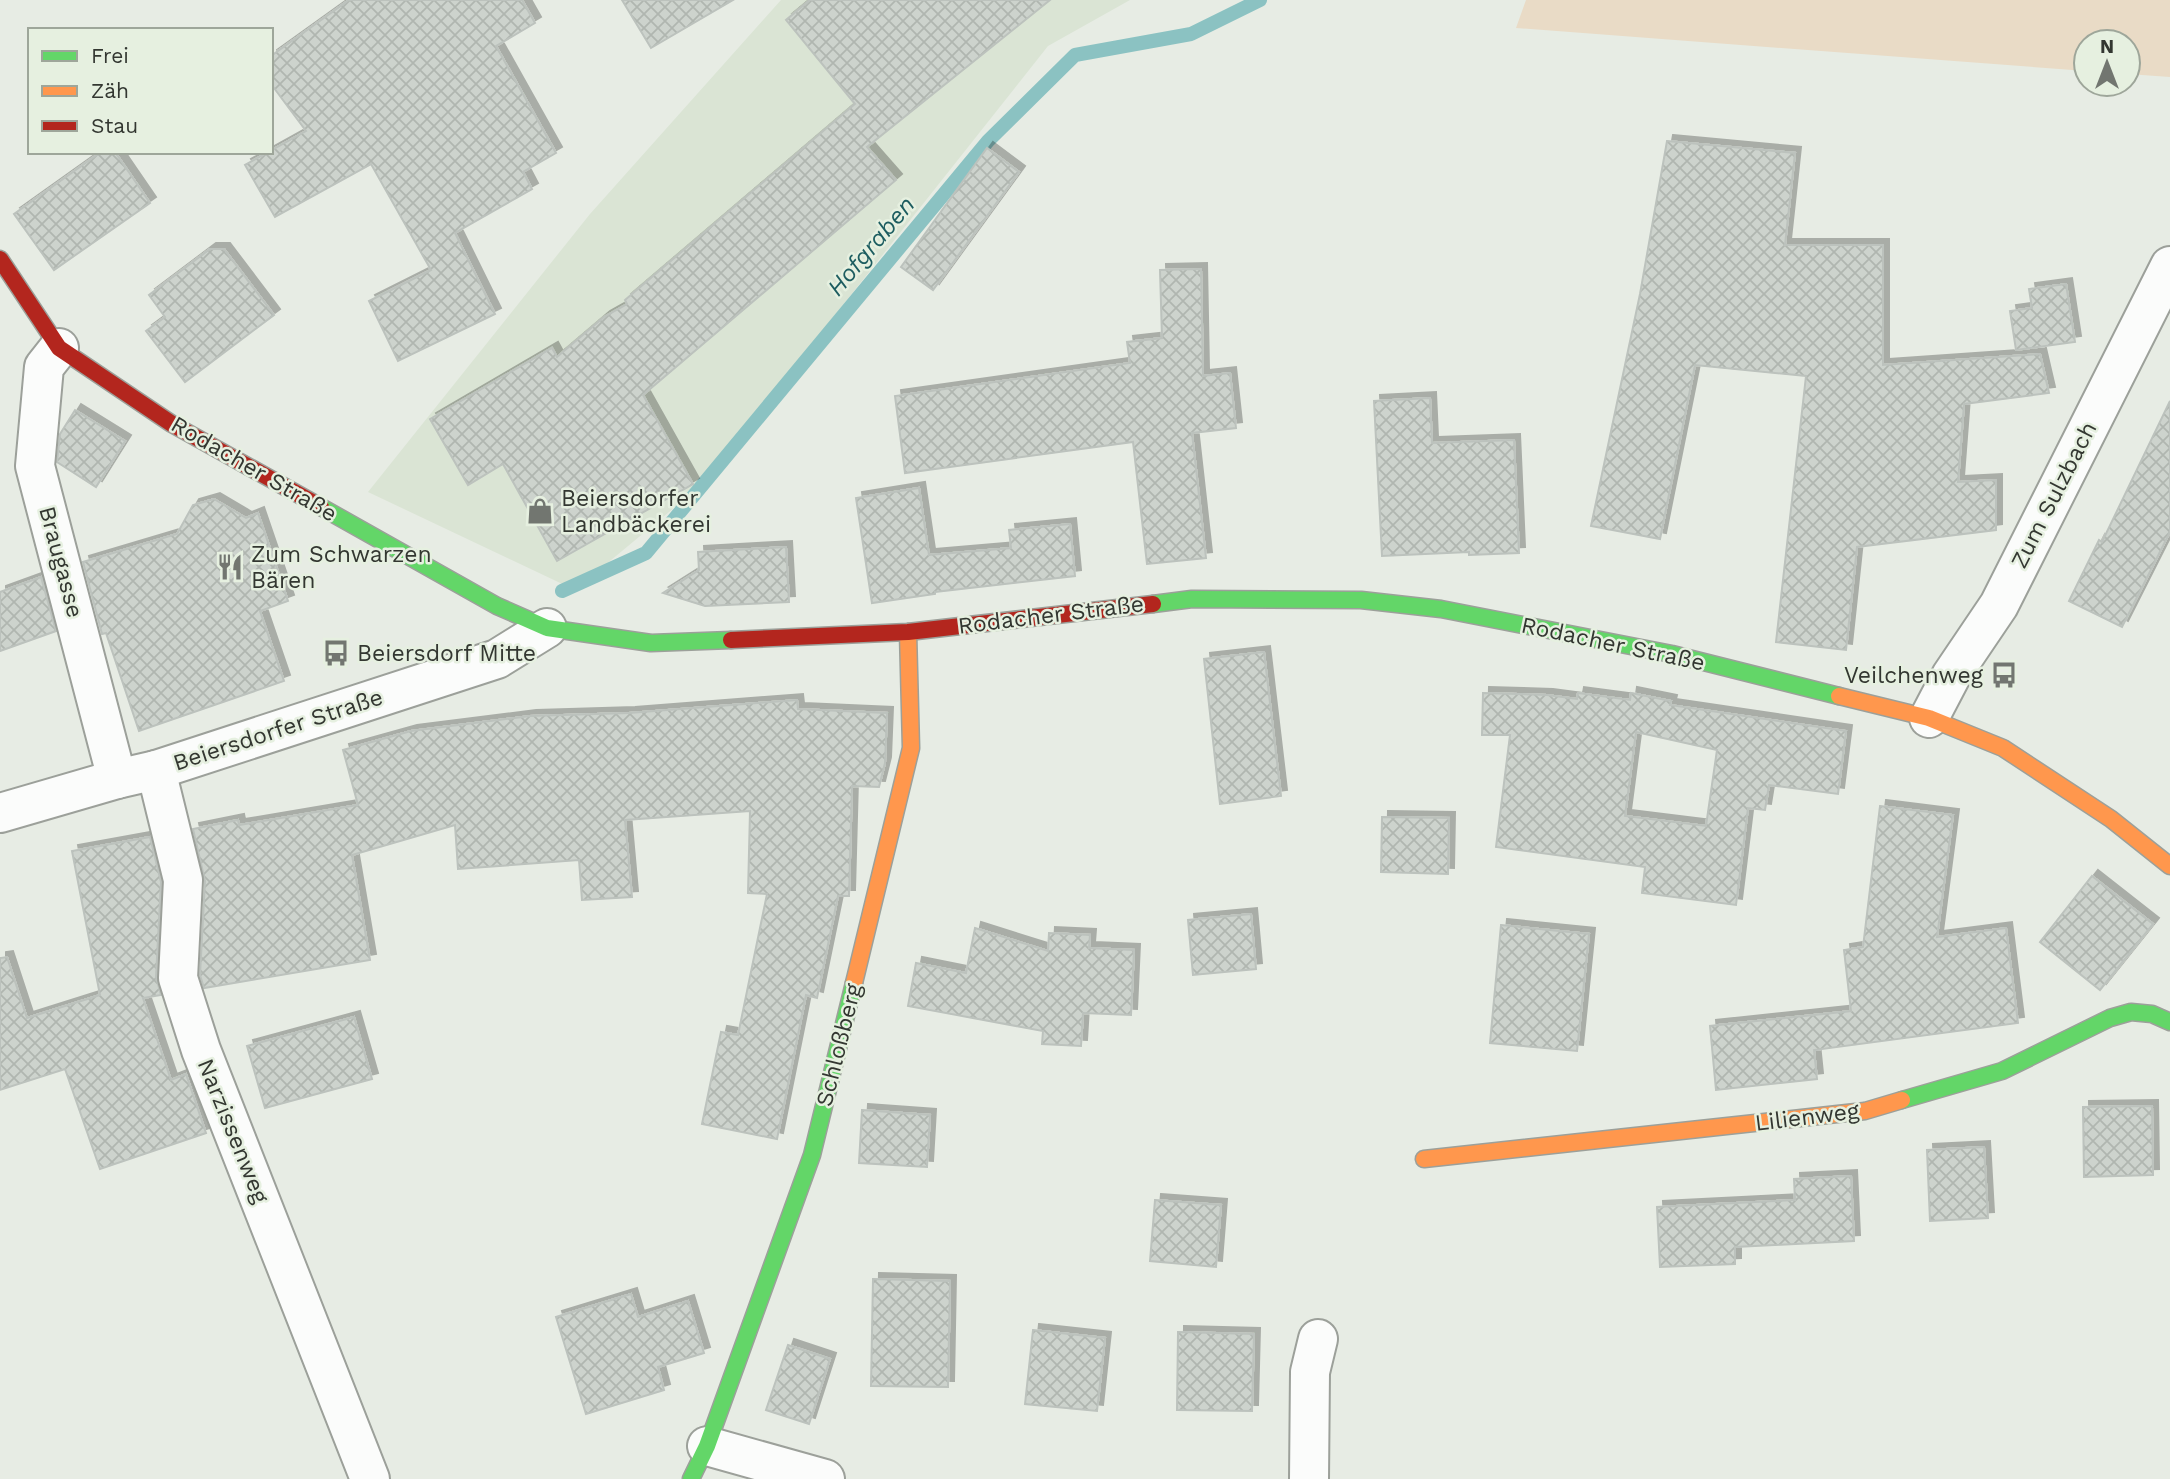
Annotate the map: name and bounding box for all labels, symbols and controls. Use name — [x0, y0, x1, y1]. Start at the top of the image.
legend — [28, 28, 273, 154]
north arrow — [2072, 28, 2142, 98]
text: N — [2100, 35, 2114, 58]
text: Frei — [91, 43, 129, 68]
text: Zäh — [91, 78, 129, 103]
text: Stau — [91, 113, 138, 138]
water label: Hofgraben — [821, 191, 921, 301]
street label: Rodacher Straße — [166, 411, 342, 527]
street label: Zum Sulzbach — [2005, 417, 2103, 573]
place label: Beiersdorfer Landbäckerei — [561, 485, 711, 538]
shop icon: Beiersdorfer Landbäckerei — [525, 496, 555, 526]
street label: Braugasse — [33, 503, 89, 621]
place label: Zum Schwarzen Bären — [251, 541, 432, 594]
restaurant icon: Zum Schwarzen Bären — [215, 552, 245, 582]
street label: Rodacher Straße — [956, 590, 1146, 640]
street label: Rodacher Straße — [1519, 611, 1707, 677]
bus stop icon: Beiersdorf Mitte — [321, 638, 351, 668]
place label: Beiersdorf Mitte — [357, 640, 536, 667]
bus stop icon: Veilchenweg — [1989, 660, 2019, 690]
place label: Veilchenweg — [1844, 662, 1984, 689]
street label: Beiersdorfer Straße — [170, 683, 386, 777]
street label: Schloßberg — [811, 980, 867, 1109]
street label: Narzissenweg — [192, 1055, 275, 1208]
street label: Lilienweg — [1753, 1097, 1861, 1137]

